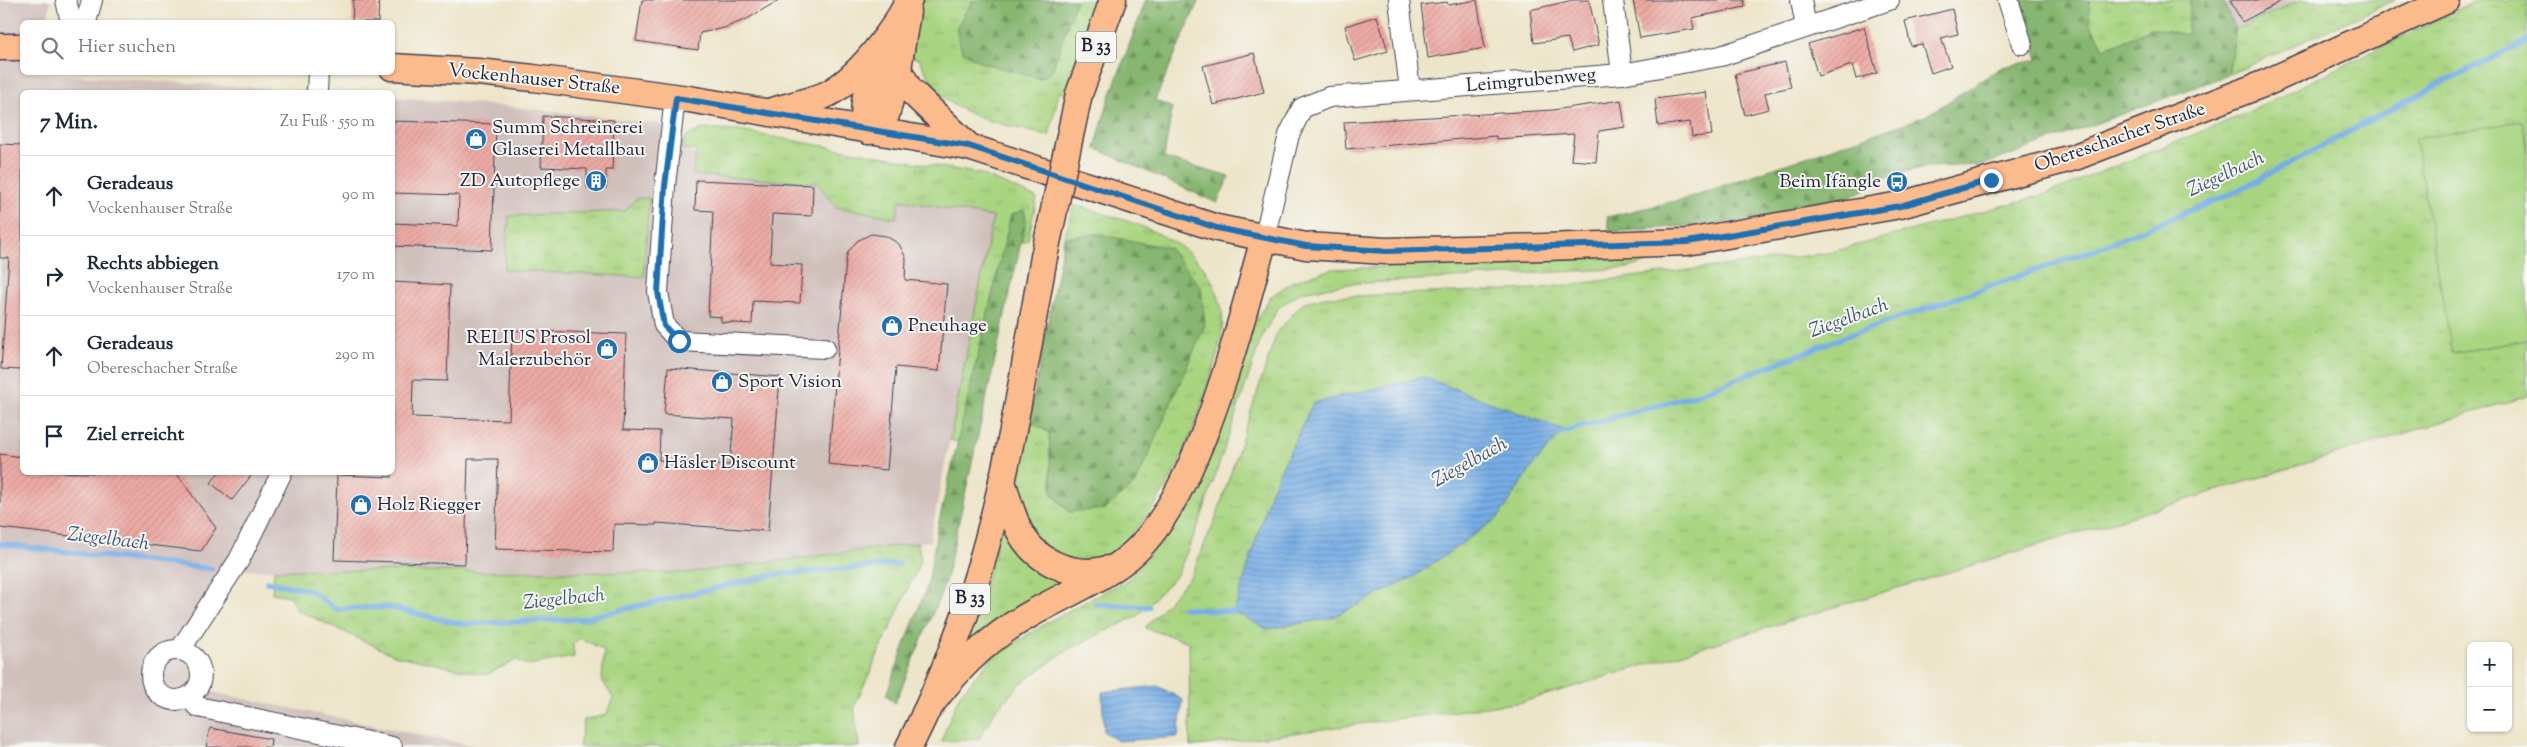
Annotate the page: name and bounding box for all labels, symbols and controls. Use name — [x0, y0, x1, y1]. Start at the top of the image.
search box — [20, 20, 395, 75]
road number: B 33 — [1076, 32, 1116, 62]
icon: search — [38, 34, 66, 62]
text: Hier suchen — [78, 34, 176, 61]
street label: Vockenhauser Straße — [447, 58, 622, 102]
street label: Leimgrubenweg — [1465, 62, 1597, 100]
street label: Obereschacher Straße — [2031, 96, 2209, 180]
text: 7 Min. — [40, 108, 98, 138]
text: Zu Fuß · 550 m — [280, 111, 375, 134]
place label: Summ Schreinerei Glaserei Metallbau — [492, 115, 645, 164]
shop icon: Summ Schreinerei Glaserei Metallbau — [464, 127, 488, 151]
water label: Ziegelbach — [2183, 144, 2270, 206]
place label: ZD Autopflege — [460, 168, 580, 195]
building icon: ZD Autopflege — [584, 169, 608, 193]
place label: Beim Ifängle — [1779, 169, 1881, 196]
route end — [1980, 169, 2003, 192]
bus stop icon: Beim Ifängle — [1885, 170, 1909, 194]
text: Geradeaus — [87, 171, 173, 198]
icon: ahead — [40, 182, 68, 210]
text: 90 m — [342, 184, 375, 207]
text: Vockenhauser Straße — [87, 198, 233, 221]
text: Rechts abbiegen — [87, 251, 219, 278]
icon: right — [40, 262, 68, 290]
text: 170 m — [337, 264, 375, 287]
text: Vockenhauser Straße — [87, 278, 233, 301]
water label: Ziegelbach — [1805, 291, 1893, 347]
place label: Pneuhage — [908, 313, 987, 340]
shop icon: Pneuhage — [880, 314, 904, 338]
place label: RELIUS Prosol Malerzubehör — [466, 325, 591, 374]
route start — [668, 330, 691, 353]
text: Geradeaus — [87, 331, 173, 358]
shop icon: RELIUS Prosol Malerzubehör — [595, 337, 619, 361]
icon: ahead — [40, 342, 68, 370]
text: 290 m — [335, 344, 375, 367]
text: Obereschacher Straße — [87, 358, 238, 381]
place label: Sport Vision — [738, 369, 842, 396]
shop icon: Sport Vision — [710, 370, 734, 394]
icon: arrive — [40, 422, 68, 450]
text: Ziel erreicht — [87, 422, 184, 449]
water label: Ziegelbach — [1427, 430, 1513, 496]
place label: Häsler Discount — [664, 450, 796, 477]
shop icon: Häsler Discount — [636, 451, 660, 475]
place label: Holz Riegger — [377, 492, 481, 519]
shop icon: Holz Riegger — [349, 493, 373, 517]
water label: Ziegelbach — [65, 521, 151, 559]
water label: Ziegelbach — [521, 581, 607, 619]
road number: B 33 — [950, 584, 990, 614]
map controls — [2467, 642, 2512, 732]
button: + — [2467, 642, 2512, 687]
button: − — [2467, 687, 2512, 732]

